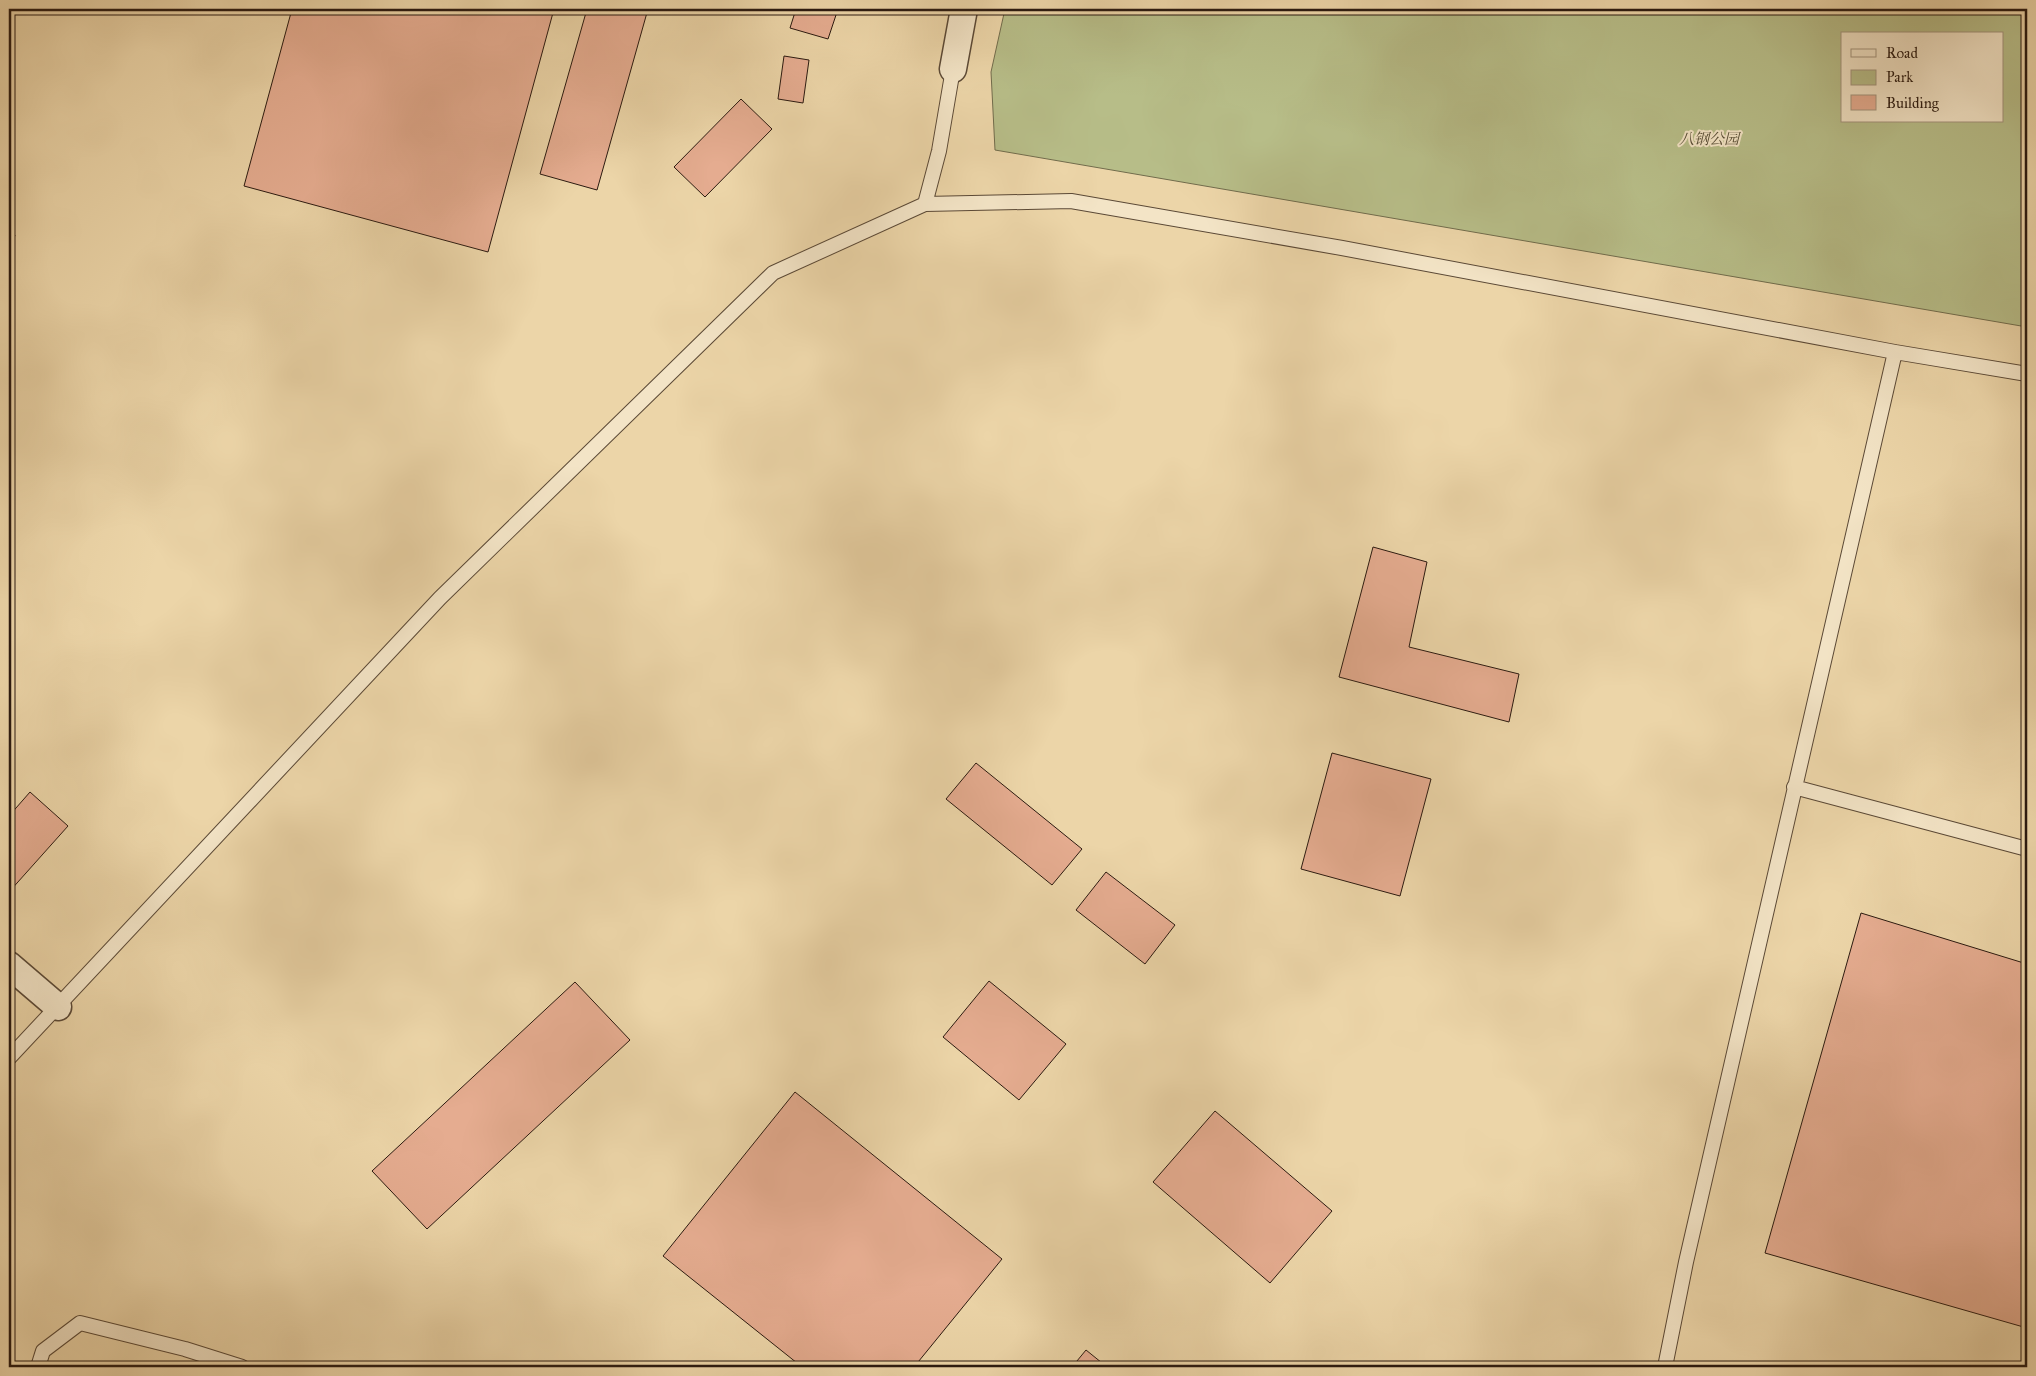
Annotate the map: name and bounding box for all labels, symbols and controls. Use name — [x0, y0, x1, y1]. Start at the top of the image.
legend — [1841, 32, 2004, 122]
text: Road — [1886, 44, 1918, 62]
text: Park — [1886, 68, 1913, 86]
text: Building — [1886, 94, 1940, 112]
park label: 八钢公园 — [1679, 130, 1741, 148]

